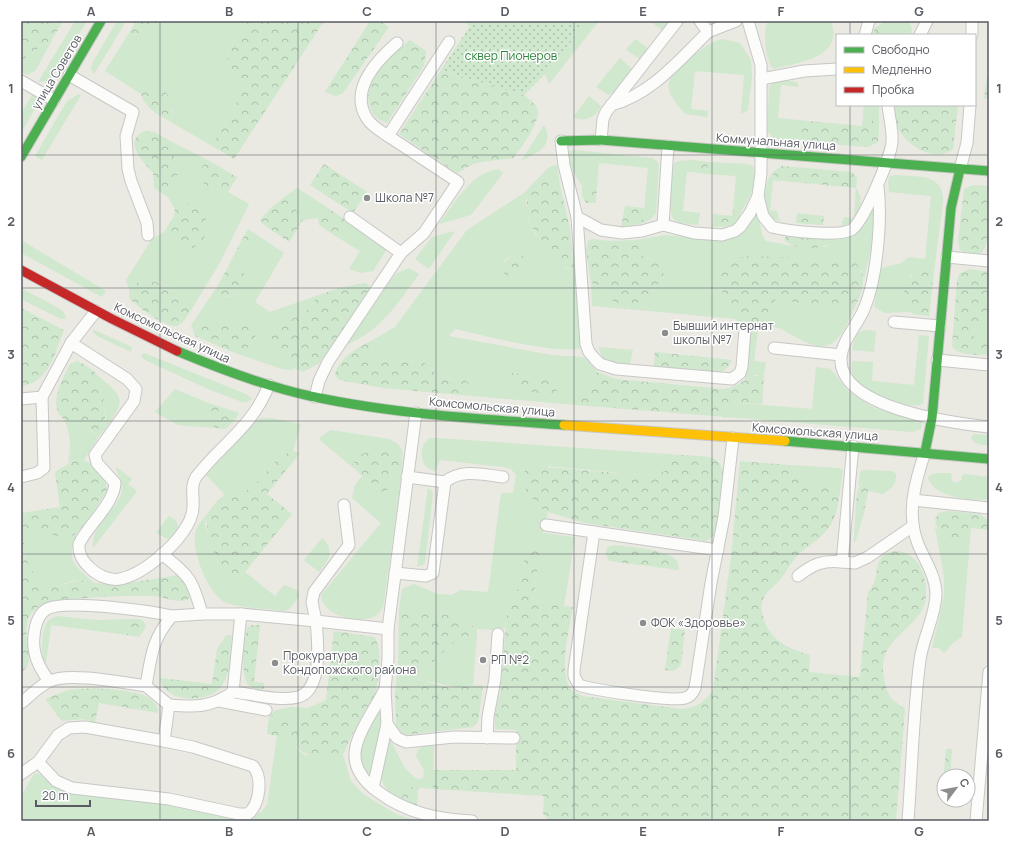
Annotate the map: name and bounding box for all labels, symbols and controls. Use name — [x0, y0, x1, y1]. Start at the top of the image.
text: A — [87, 2, 96, 20]
text: B — [225, 2, 233, 20]
text: C — [362, 2, 372, 20]
text: D — [500, 2, 510, 20]
text: E — [639, 2, 647, 20]
text: F — [778, 2, 785, 20]
text: G — [914, 2, 924, 20]
street label: улица Советов — [27, 31, 86, 112]
legend — [836, 34, 976, 106]
text: Свободно — [872, 41, 930, 58]
park label: сквер Пионеров — [465, 47, 558, 64]
text: Медленно — [872, 61, 932, 78]
text: 1 — [8, 79, 14, 97]
text: 1 — [996, 79, 1002, 97]
text: Пробка — [872, 81, 914, 98]
street label: Коммунальная улица — [715, 129, 837, 154]
place label: Школа №7 — [375, 189, 434, 206]
marker: Школа №7 — [362, 193, 372, 203]
text: 2 — [7, 212, 15, 230]
text: 2 — [995, 212, 1003, 230]
street label: Комсомольская улица — [111, 298, 233, 367]
place label: Бывший интернат школы №7 — [673, 317, 774, 348]
marker: Бывший интернат школы №7 — [660, 328, 670, 338]
text: 3 — [7, 345, 15, 363]
text: 3 — [995, 345, 1003, 363]
street label: Комсомольская улица — [428, 393, 556, 420]
street label: Комсомольская улица — [751, 419, 879, 444]
text: 4 — [7, 478, 15, 496]
text: 4 — [995, 478, 1003, 496]
text: 5 — [7, 611, 15, 629]
text: 5 — [995, 611, 1003, 629]
place label: ФОК «Здоровье» — [651, 614, 746, 631]
marker: ФОК «Здоровье» — [638, 618, 648, 628]
place label: Прокуратура Кондопожского района — [283, 647, 416, 678]
place label: РП №2 — [491, 651, 529, 668]
marker: РП №2 — [478, 655, 488, 665]
marker: Прокуратура Кондопожского района — [270, 658, 280, 668]
text: 6 — [7, 744, 15, 762]
text: 6 — [995, 744, 1003, 762]
north arrow — [936, 768, 976, 808]
text: С — [956, 775, 973, 790]
scale bar — [36, 782, 90, 808]
text: 20 m — [42, 787, 69, 804]
text: A — [87, 822, 96, 840]
text: B — [225, 822, 233, 840]
text: C — [362, 822, 372, 840]
text: D — [500, 822, 510, 840]
text: E — [639, 822, 647, 840]
text: F — [778, 822, 785, 840]
text: G — [914, 822, 924, 840]

